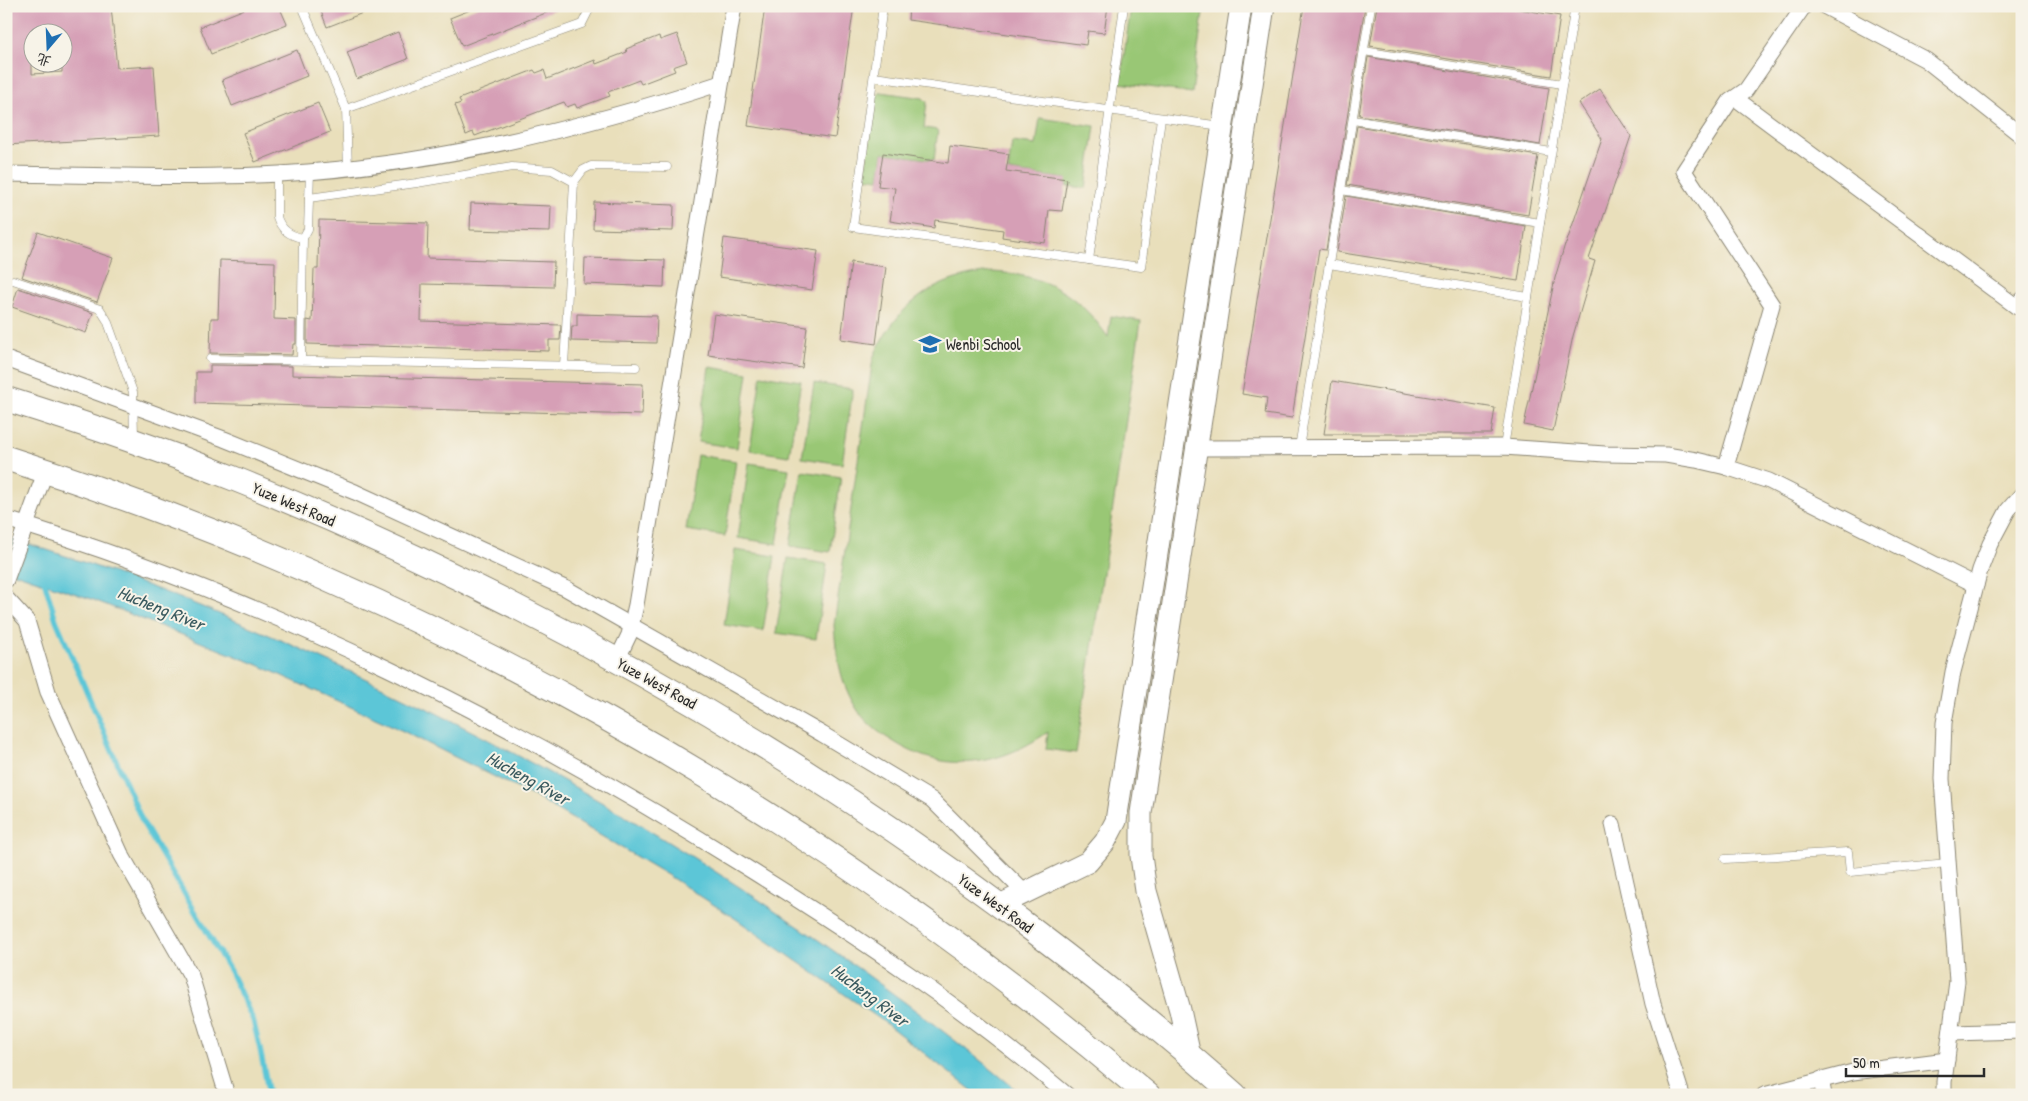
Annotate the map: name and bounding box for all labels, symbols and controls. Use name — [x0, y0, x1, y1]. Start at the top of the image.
north arrow — [22, 22, 72, 72]
text: 北 — [34, 50, 53, 72]
school or university icon: Wenbi School — [917, 331, 943, 357]
place label: Wenbi School — [946, 333, 1021, 355]
street label: Yuze West Road — [249, 477, 339, 531]
water label: Hucheng River — [114, 579, 210, 637]
street label: Yuze West Road — [613, 652, 701, 714]
water label: Hucheng River — [482, 745, 576, 812]
street label: Yuze West Road — [954, 868, 1038, 938]
water label: Hucheng River — [826, 958, 916, 1034]
scale bar — [1846, 1046, 1983, 1078]
text: 50 m — [1853, 1052, 1880, 1073]

